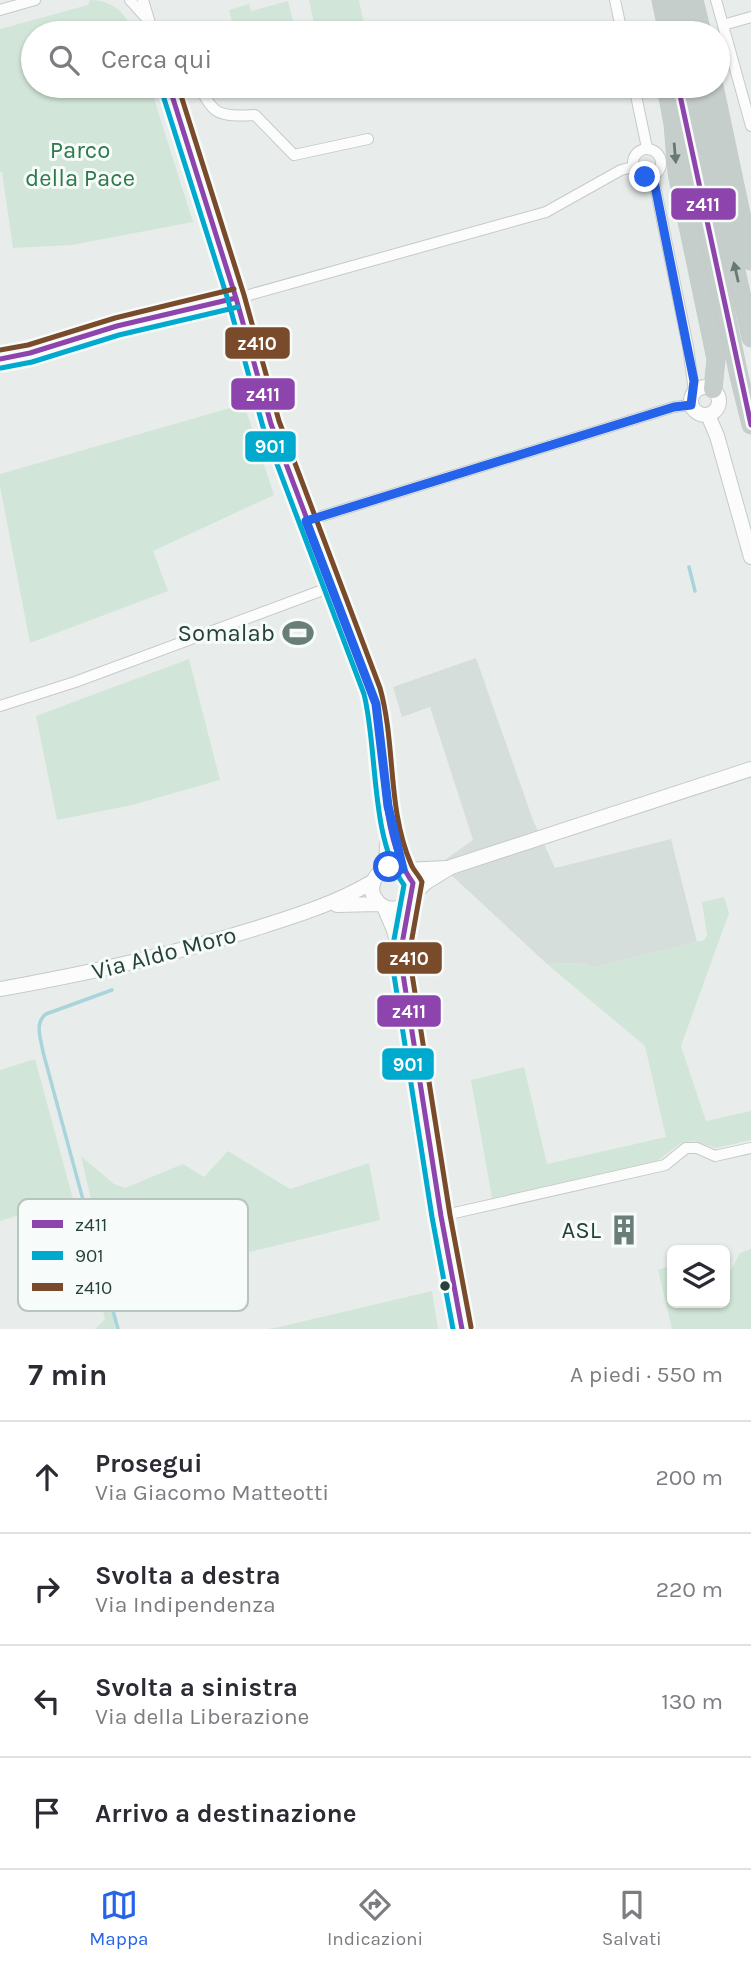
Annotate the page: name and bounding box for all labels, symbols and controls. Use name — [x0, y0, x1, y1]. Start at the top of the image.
search box — [21, 21, 730, 98]
icon: search — [45, 41, 83, 79]
text: Cerca qui — [101, 44, 212, 75]
park label: Parco della Pace — [25, 136, 135, 192]
one-way arrow — [670, 142, 681, 164]
route end — [629, 161, 660, 192]
line badge: z411 — [670, 187, 737, 221]
text: z411 — [686, 194, 720, 216]
one-way arrow — [730, 261, 741, 283]
line badge: z410 — [224, 326, 291, 360]
text: z410 — [237, 333, 277, 355]
line badge: z411 — [230, 377, 296, 411]
text: z411 — [246, 384, 280, 406]
line badge: 901 — [244, 430, 297, 463]
text: 901 — [255, 436, 285, 458]
sports icon: Somalab — [281, 616, 315, 650]
place label: Somalab — [178, 619, 275, 647]
route start — [373, 851, 404, 882]
street label: Via Aldo Moro — [89, 920, 239, 986]
line badge: z410 — [376, 941, 443, 975]
text: z410 — [389, 948, 429, 970]
line badge: z411 — [376, 994, 442, 1028]
text: z411 — [392, 1001, 426, 1023]
line badge: 901 — [381, 1047, 435, 1081]
text: 901 — [393, 1054, 423, 1076]
legend — [18, 1199, 248, 1311]
building icon: ASL — [607, 1213, 641, 1247]
text: z411 — [75, 1214, 107, 1236]
place label: ASL — [561, 1216, 602, 1244]
text: 901 — [75, 1245, 104, 1267]
map controls — [667, 1245, 730, 1308]
button: layers — [667, 1245, 730, 1308]
text: z410 — [75, 1277, 112, 1299]
unlabelled marker — [438, 1279, 452, 1293]
text: 7 min — [28, 1357, 108, 1393]
text: A piedi · 550 m — [570, 1361, 723, 1388]
text: Prosegui — [95, 1448, 202, 1479]
icon: ahead — [28, 1458, 66, 1496]
text: 200 m — [655, 1464, 723, 1491]
text: Via Giacomo Matteotti — [95, 1479, 329, 1506]
text: Svolta a destra — [95, 1560, 281, 1591]
icon: right — [28, 1570, 66, 1608]
text: 220 m — [656, 1576, 723, 1603]
text: Via Indipendenza — [95, 1591, 276, 1618]
text: Svolta a sinistra — [95, 1672, 298, 1703]
icon: left — [28, 1682, 66, 1720]
text: 130 m — [661, 1688, 723, 1715]
text: Via della Liberazione — [95, 1703, 309, 1730]
icon: arrive — [28, 1794, 66, 1832]
text: Arrivo a destinazione — [95, 1798, 357, 1829]
tab: Mappa — [89, 1886, 148, 1950]
tab: Indicazioni — [327, 1886, 423, 1950]
tab: Salvati — [602, 1886, 662, 1950]

